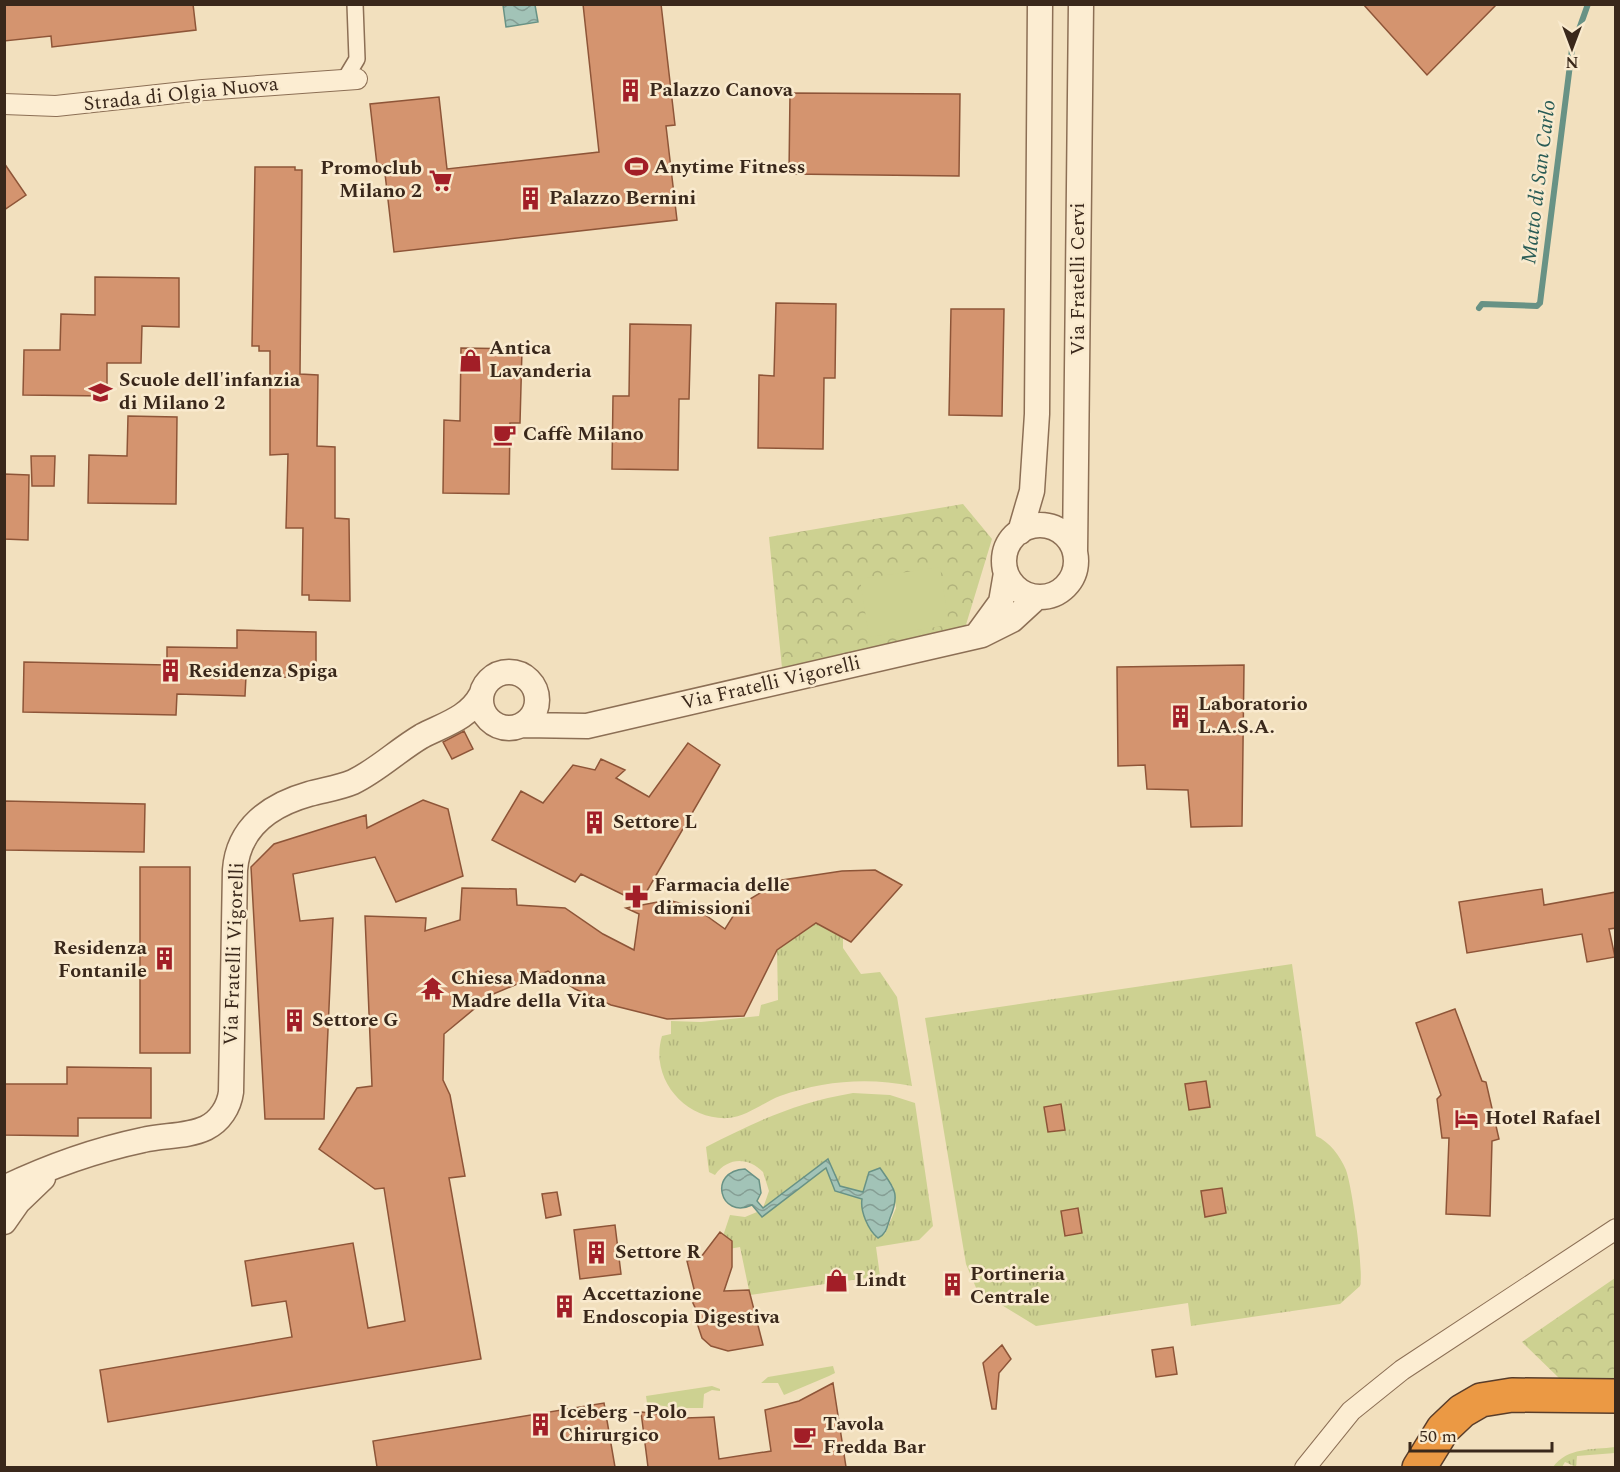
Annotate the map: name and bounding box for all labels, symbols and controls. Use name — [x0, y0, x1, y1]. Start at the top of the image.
north arrow — [1542, 18, 1602, 78]
text: N — [1565, 50, 1579, 74]
street label: Strada di Olgia Nuova — [82, 69, 280, 119]
place label: Palazzo Canova — [649, 75, 794, 105]
building icon: Palazzo Canova — [618, 77, 644, 103]
water label: Matto di San Carlo — [1513, 98, 1565, 266]
place label: Anytime Fitness — [654, 152, 805, 182]
place label: Promoclub Milano 2 — [320, 153, 422, 206]
sports icon: Anytime Fitness — [623, 154, 649, 180]
supermarket icon: Promoclub Milano 2 — [427, 167, 453, 193]
place label: Palazzo Bernini — [549, 183, 696, 213]
building icon: Palazzo Bernini — [518, 185, 544, 211]
street label: Via Fratelli Cervi — [1063, 202, 1093, 356]
place label: Antica Lavanderia — [489, 333, 592, 386]
shop icon: Antica Lavanderia — [458, 347, 484, 373]
place label: Scuole dell'infanzia di Milano 2 — [119, 365, 301, 418]
school or university icon: Scuole dell'infanzia di Milano 2 — [88, 379, 114, 405]
place label: Caffè Milano — [523, 419, 644, 449]
cafe icon: Caffè Milano — [492, 421, 518, 447]
street label: Via Fratelli Vigorelli — [678, 648, 864, 718]
place label: Residenza Spiga — [188, 656, 339, 686]
building icon: Residenza Spiga — [157, 658, 183, 684]
place label: Laboratorio L.A.S.A. — [1198, 689, 1308, 742]
building icon: Laboratorio L.A.S.A. — [1167, 703, 1193, 729]
place label: Settore L — [613, 807, 697, 837]
building icon: Settore L — [582, 809, 608, 835]
street label: Via Fratelli Vigorelli — [216, 862, 252, 1046]
place label: Farmacia delle dimissioni — [654, 870, 790, 923]
pharmacy icon: Farmacia delle dimissioni — [623, 883, 649, 909]
place label: Residenza Fontanile — [53, 933, 148, 986]
building icon: Residenza Fontanile — [152, 946, 178, 972]
place label: Chiesa Madonna Madre della Vita — [451, 963, 607, 1016]
temple icon: Chiesa Madonna Madre della Vita — [420, 976, 446, 1002]
place label: Settore G — [312, 1005, 398, 1035]
building icon: Settore G — [281, 1007, 307, 1033]
place label: Hotel Rafael — [1485, 1103, 1601, 1133]
hotel icon: Hotel Rafael — [1454, 1105, 1480, 1131]
place label: Settore R — [615, 1237, 701, 1267]
building icon: Settore R — [584, 1239, 610, 1265]
place label: Portineria Centrale — [970, 1259, 1066, 1312]
place label: Lindt — [855, 1265, 907, 1295]
shop icon: Lindt — [824, 1267, 850, 1293]
building icon: Portineria Centrale — [939, 1272, 965, 1298]
place label: Accettazione Endoscopia Digestiva — [582, 1279, 781, 1332]
building icon: Accettazione Endoscopia Digestiva — [551, 1293, 577, 1319]
place label: Iceberg - Polo Chirurgico — [559, 1397, 687, 1450]
place label: Tavola Fredda Bar — [823, 1409, 926, 1462]
building icon: Iceberg - Polo Chirurgico — [528, 1411, 554, 1437]
scale bar — [1410, 1415, 1552, 1453]
cafe icon: Tavola Fredda Bar — [792, 1423, 818, 1449]
text: 50 m — [1419, 1423, 1457, 1450]

